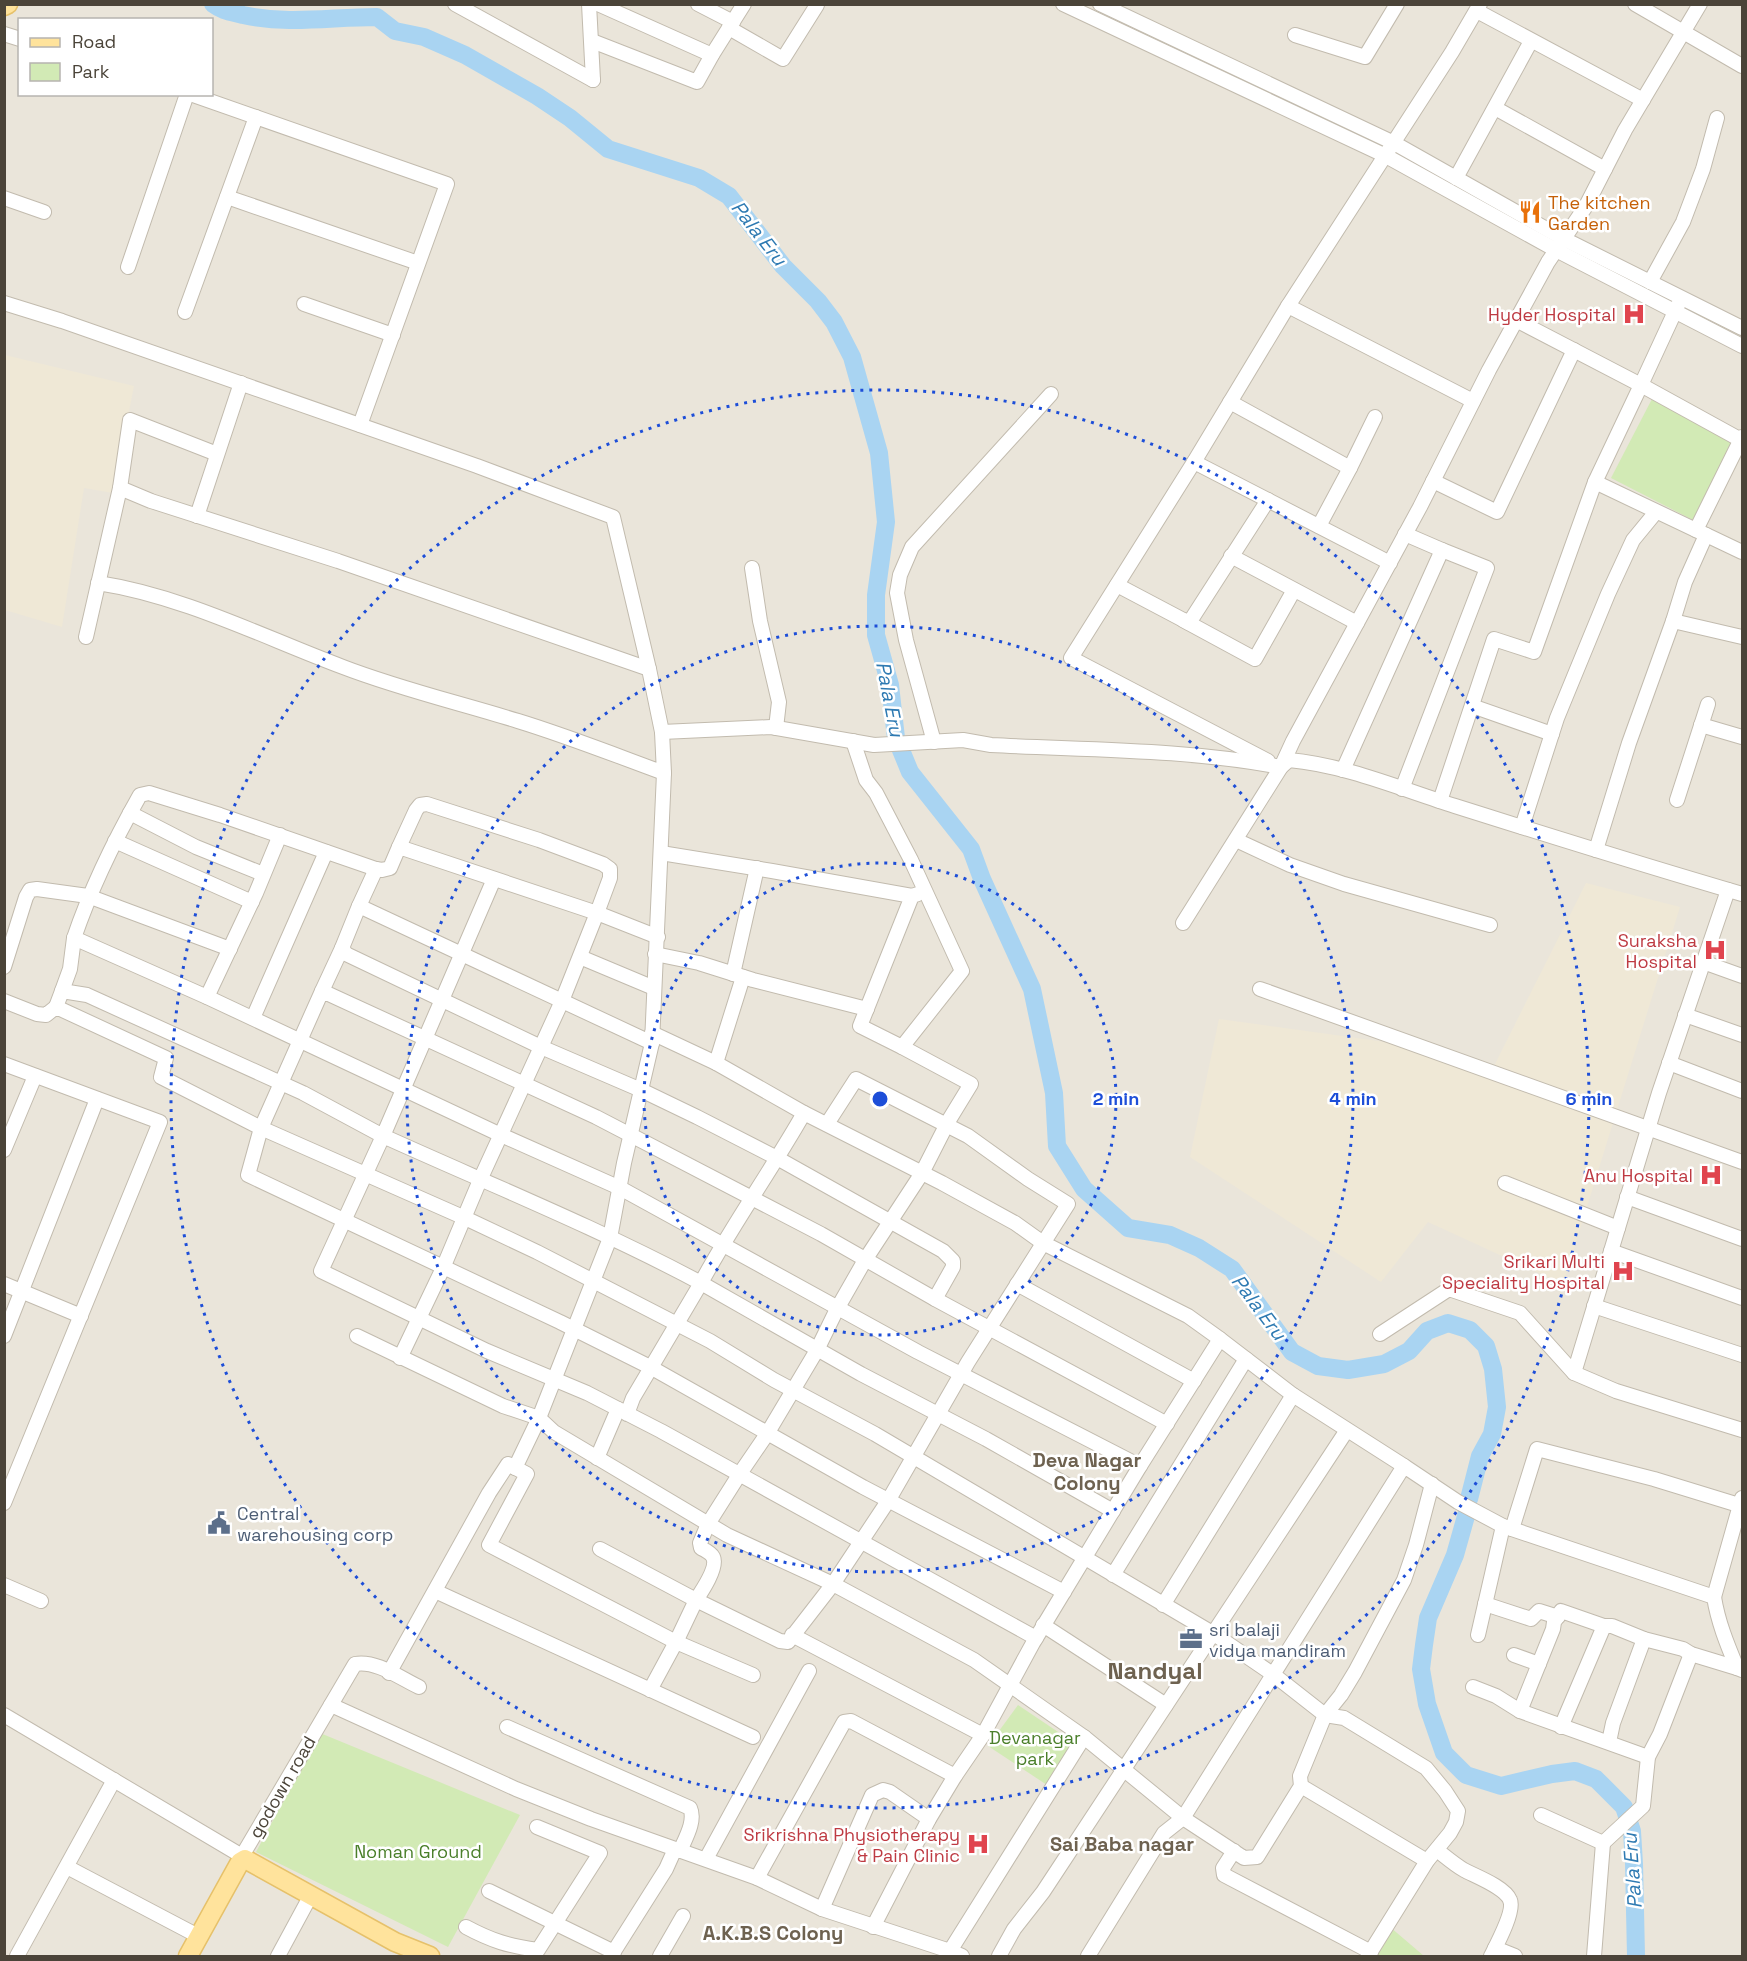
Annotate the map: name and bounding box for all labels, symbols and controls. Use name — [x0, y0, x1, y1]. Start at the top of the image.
legend — [18, 18, 213, 96]
text: Road — [72, 30, 116, 53]
text: Park — [72, 60, 110, 83]
place label: The kitchen Garden — [1548, 191, 1650, 235]
water label: Pala Eru — [725, 195, 794, 272]
restaurant icon: The kitchen Garden — [1517, 199, 1543, 225]
hospital icon: Hyder Hospital — [1621, 301, 1647, 327]
place label: Hyder Hospital — [1488, 303, 1616, 326]
water label: Pala Eru — [870, 659, 910, 740]
place label: Suraksha Hospital — [1618, 929, 1697, 973]
hospital icon: Suraksha Hospital — [1702, 937, 1728, 963]
text: 2 min — [1093, 1087, 1139, 1110]
text: 4 min — [1329, 1087, 1377, 1110]
text: 6 min — [1566, 1087, 1612, 1110]
centre of rings — [870, 1089, 890, 1109]
hospital icon: Anu Hospital — [1698, 1162, 1724, 1188]
place label: Anu Hospital — [1584, 1164, 1693, 1187]
place label: Srikari Multi Speciality Hospital — [1442, 1250, 1605, 1294]
hospital icon: Srikari Multi Speciality Hospital — [1610, 1258, 1636, 1284]
water label: Pala Eru — [1226, 1269, 1293, 1347]
district label: Deva Nagar Colony — [1033, 1447, 1142, 1496]
place label: Central warehousing corp — [237, 1502, 393, 1546]
public building icon: Central warehousing corp — [206, 1510, 232, 1536]
place label: sri balaji vidya mandiram — [1209, 1618, 1346, 1662]
office icon: sri balaji vidya mandiram — [1178, 1626, 1204, 1652]
district label: Nandyal — [1107, 1655, 1203, 1686]
park label: Devanagar park — [989, 1726, 1081, 1770]
street label: godown road — [243, 1732, 321, 1842]
place label: Srikrishna Physiotherapy & Pain Clinic — [744, 1823, 960, 1867]
water label: Pala Eru — [1616, 1830, 1648, 1910]
hospital icon: Srikrishna Physiotherapy & Pain Clinic — [965, 1831, 991, 1857]
district label: Sai Baba nagar — [1050, 1831, 1194, 1857]
park label: Noman Ground — [354, 1840, 482, 1863]
district label: A.K.B.S Colony — [703, 1920, 843, 1946]

